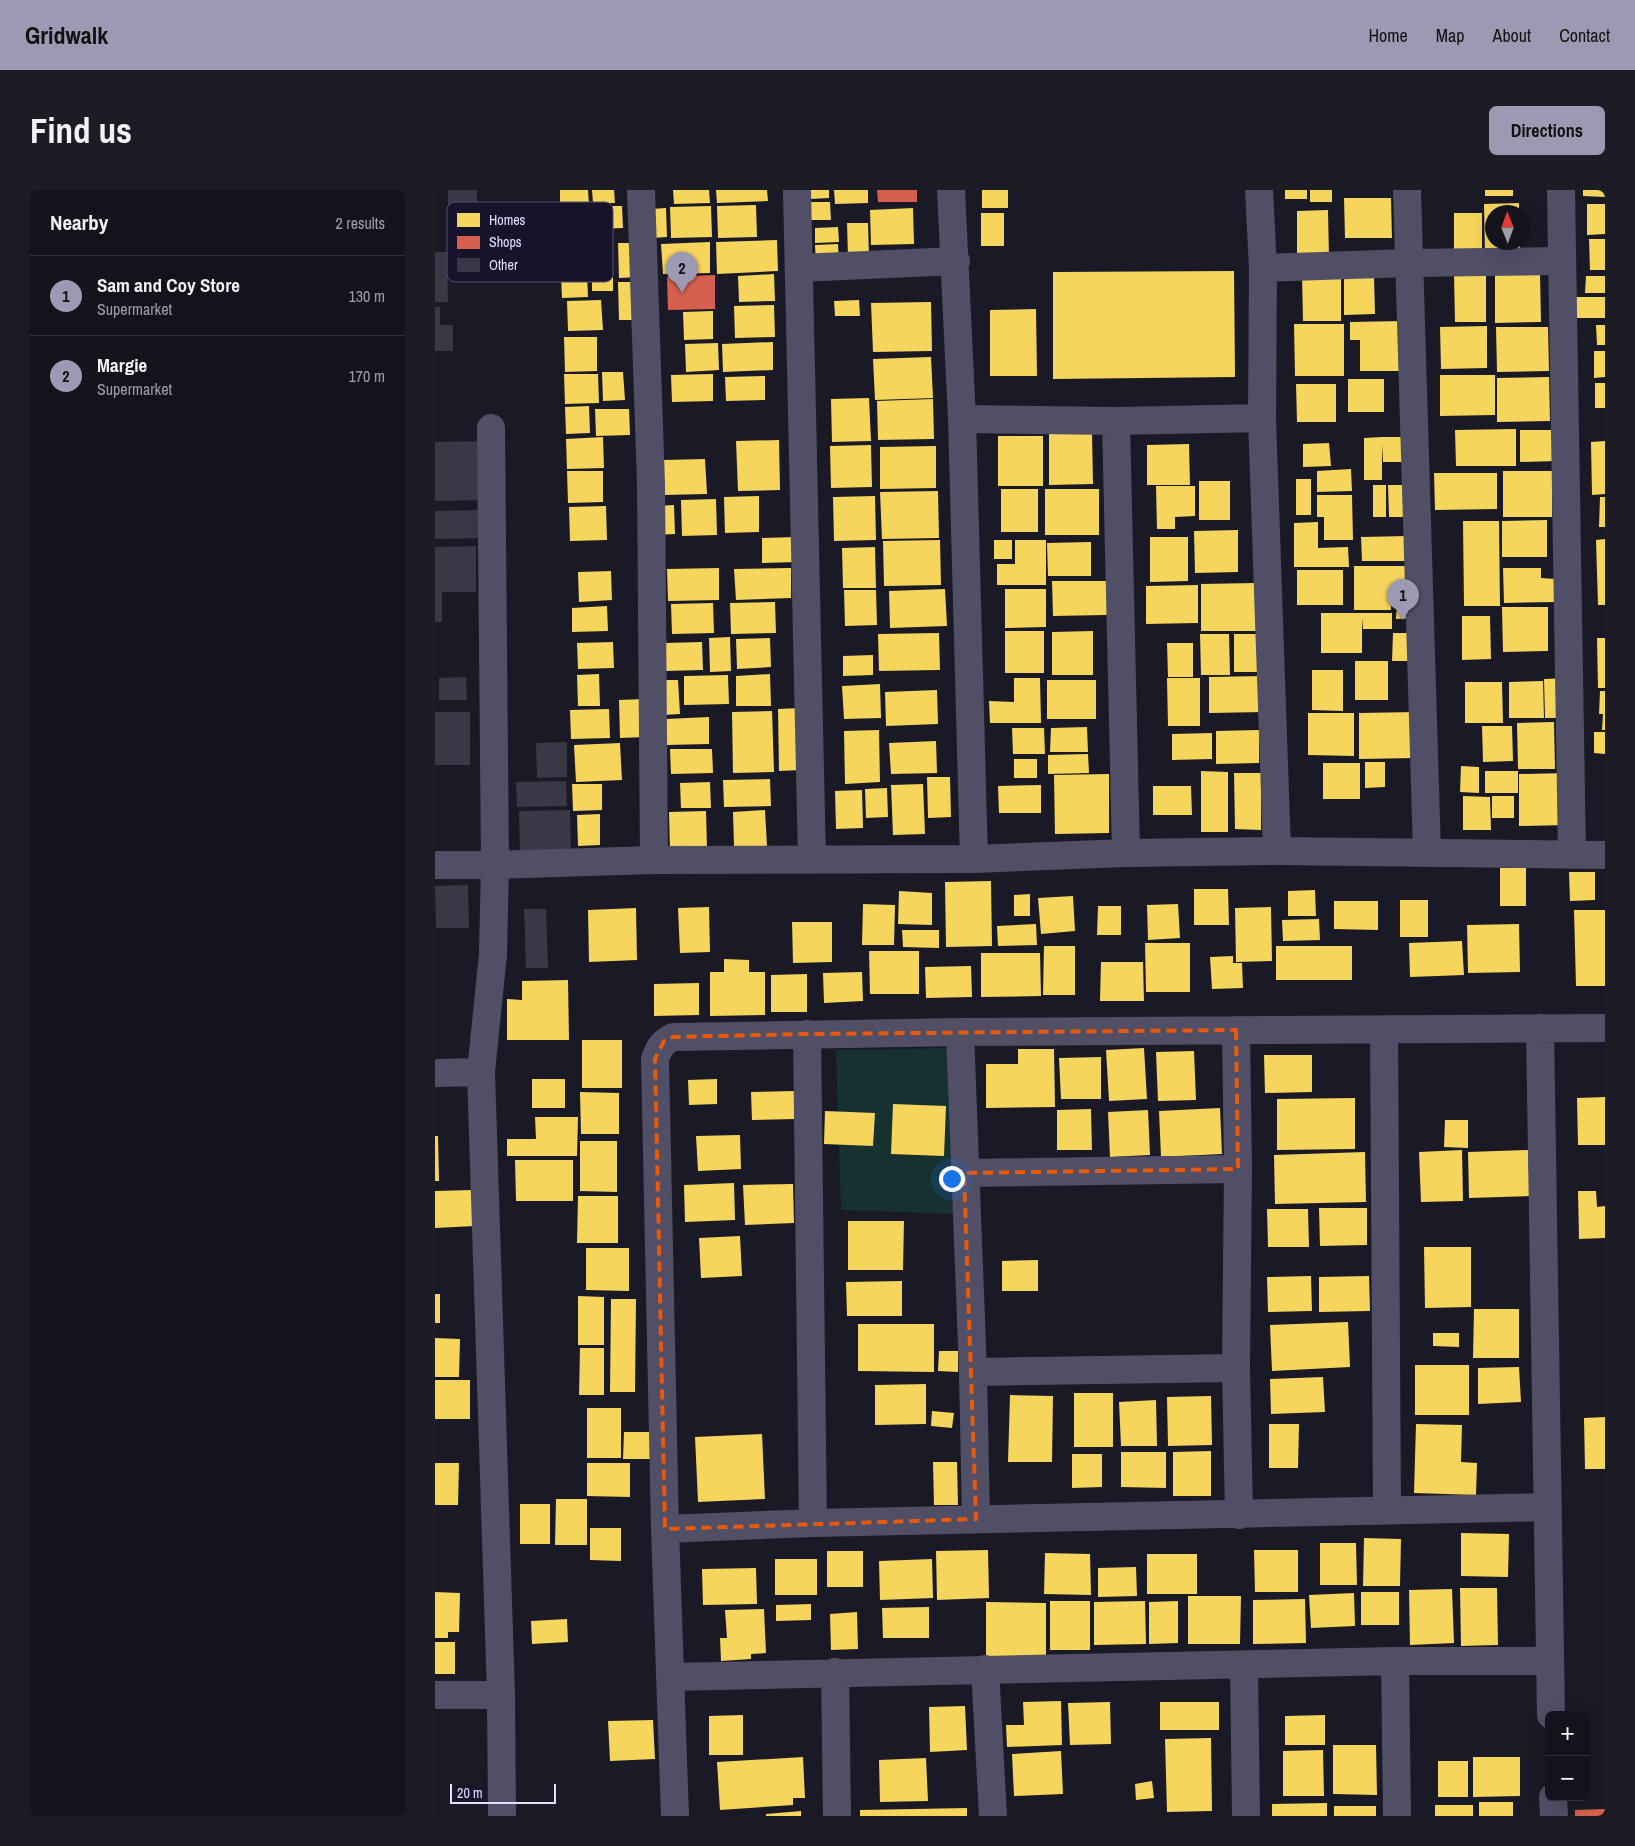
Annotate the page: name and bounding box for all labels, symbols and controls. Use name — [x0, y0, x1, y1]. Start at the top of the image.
text: Gridwalk — [25, 19, 108, 51]
text: Home — [1368, 23, 1408, 48]
text: Map — [1436, 23, 1465, 48]
text: About — [1493, 23, 1531, 48]
text: Contact — [1559, 23, 1610, 48]
button: Directions — [1489, 106, 1605, 155]
text: Find us — [30, 107, 132, 154]
legend — [447, 202, 613, 282]
north arrow — [1485, 205, 1530, 250]
text: Nearby — [50, 208, 108, 237]
text: Homes — [489, 211, 526, 229]
text: 2 results — [335, 212, 385, 234]
text: Shops — [489, 233, 522, 251]
pin: 2 — [666, 252, 698, 293]
text: Other — [489, 256, 518, 274]
text: Sam and Coy Store — [97, 272, 240, 298]
text: 1 — [62, 285, 70, 307]
text: 130 m — [349, 285, 385, 307]
text: Supermarket — [97, 298, 172, 320]
text: Margie — [97, 352, 147, 378]
text: 2 — [62, 365, 70, 387]
text: 170 m — [349, 365, 385, 387]
text: Supermarket — [97, 378, 172, 400]
pin: 1 — [1387, 579, 1419, 620]
your location — [939, 1166, 965, 1192]
map controls — [1545, 1711, 1590, 1801]
button: + — [1545, 1711, 1590, 1756]
button: − — [1545, 1756, 1590, 1801]
scale bar — [450, 1781, 556, 1804]
text: 20 m — [457, 1784, 483, 1802]

